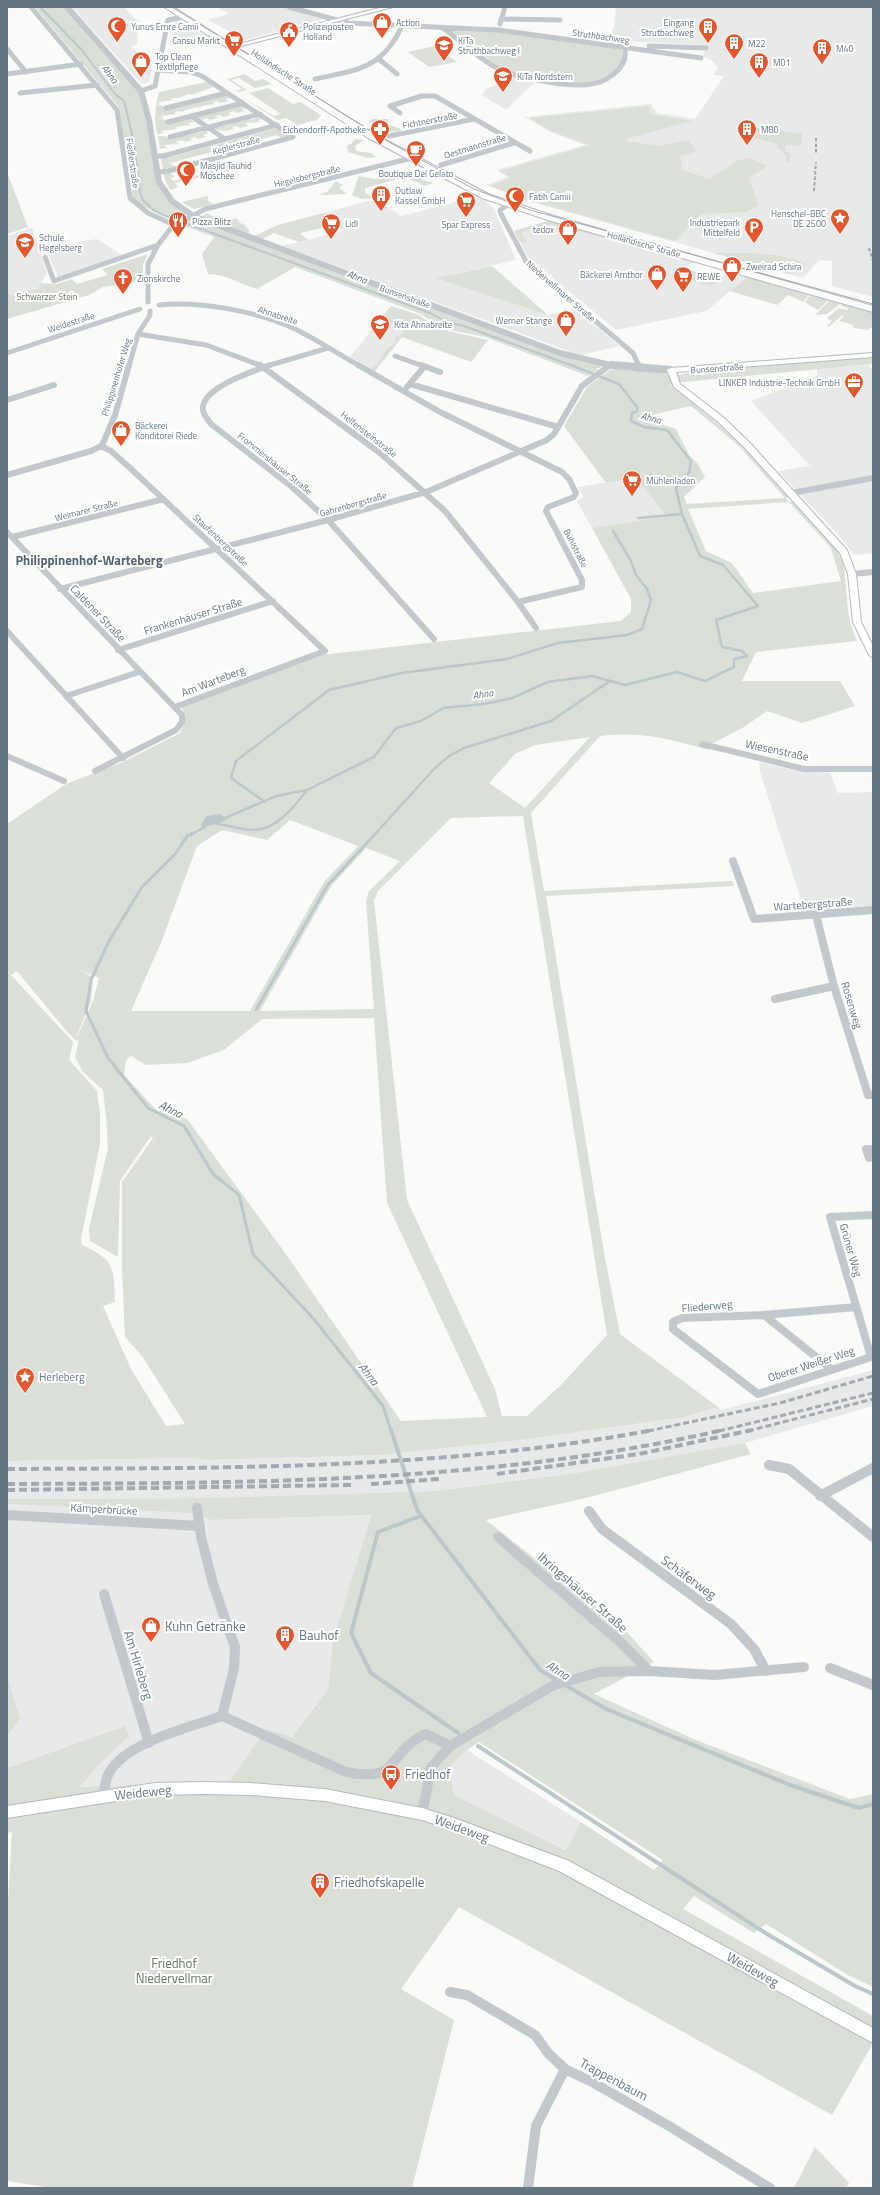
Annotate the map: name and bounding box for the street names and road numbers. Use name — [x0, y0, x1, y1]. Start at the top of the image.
street label: Struthbachweg — [571, 26, 631, 47]
street label: Holländische Straße — [249, 46, 320, 98]
street label: Fichtnerstraße — [401, 108, 459, 132]
street label: Oestmannstraße — [442, 130, 508, 162]
street label: Keplerstraße — [211, 132, 262, 158]
street label: Fiedlerstraße — [123, 137, 143, 189]
street label: Hegelsbergstraße — [273, 161, 342, 190]
street label: Holländische Straße — [606, 227, 683, 261]
street label: Niedervellmarer Straße — [524, 257, 599, 325]
street label: Bunsenstraße — [378, 281, 433, 311]
street label: Ahnabreite — [256, 302, 300, 328]
street label: Weidestraße — [46, 308, 96, 336]
street label: Philippinenhöfer Weg — [98, 336, 134, 418]
street label: Bunsenstraße — [690, 360, 745, 376]
street label: Helfensteinstraße — [338, 408, 400, 460]
street label: Frommershäuser Straße — [235, 429, 315, 497]
street label: Gahrenbergstraße — [318, 488, 388, 520]
street label: Weimarer Straße — [53, 496, 119, 524]
street label: Staufenbergstraße — [191, 511, 252, 569]
street label: Bühlstraße — [561, 526, 592, 570]
street label: Caldener Straße — [67, 581, 130, 645]
street label: Frankenhäuser Straße — [142, 593, 245, 639]
street label: Am Warteberg — [179, 661, 248, 701]
street label: Wiesenstraße — [744, 735, 811, 765]
street label: Wartebergstraße — [773, 893, 854, 915]
street label: Rosenweg — [837, 979, 867, 1031]
street label: Grüner Weg — [836, 1221, 866, 1279]
street label: Fliederweg — [681, 1296, 733, 1316]
street label: Oberer Weißer Weg — [766, 1342, 857, 1386]
street label: Kämperbrücke — [70, 1499, 138, 1519]
street label: Ihringshäuser Straße — [533, 1547, 633, 1637]
street label: Schäferweg — [657, 1550, 721, 1604]
street label: Am Hirleberg — [119, 1628, 159, 1702]
street label: Weideweg — [114, 1779, 173, 1805]
street label: Weideweg — [432, 1809, 493, 1847]
street label: Weideweg — [723, 1946, 783, 1992]
street label: Trappenbaum — [576, 2053, 652, 2105]

